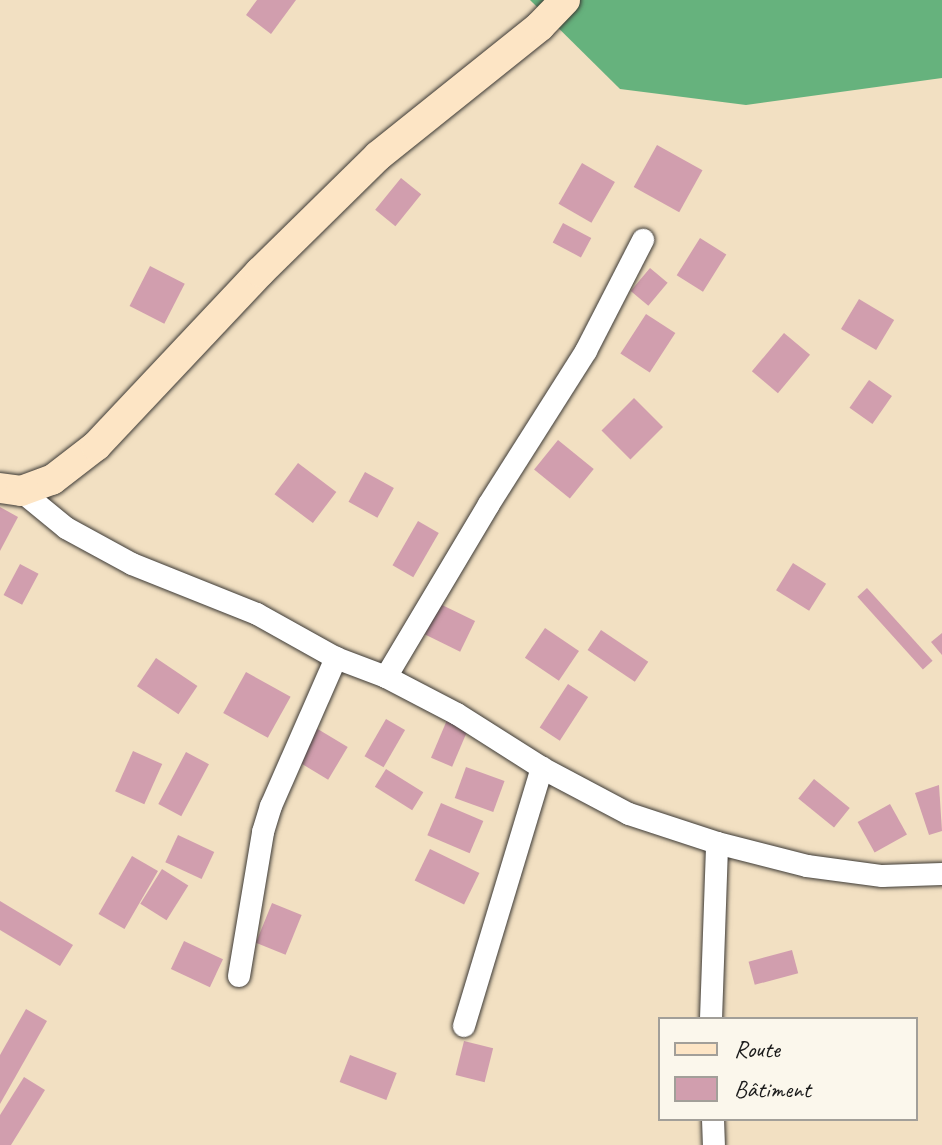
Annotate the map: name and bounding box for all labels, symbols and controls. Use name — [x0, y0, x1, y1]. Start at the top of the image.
legend — [658, 1017, 918, 1121]
text: Route — [734, 1034, 780, 1064]
text: Bâtiment — [734, 1074, 811, 1104]

